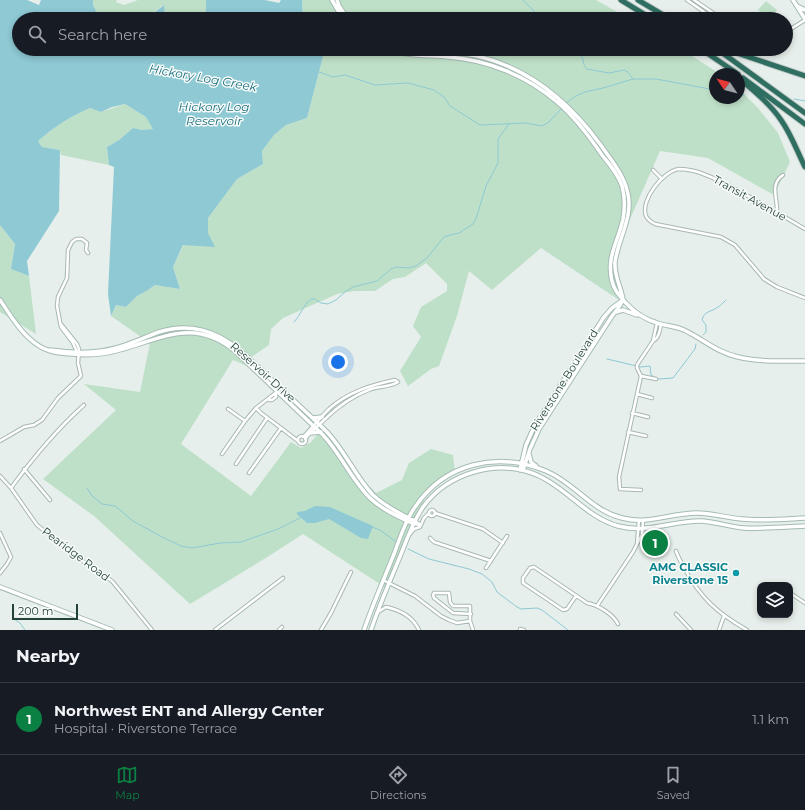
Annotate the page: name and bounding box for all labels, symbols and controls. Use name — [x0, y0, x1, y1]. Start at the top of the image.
search box — [12, 12, 793, 56]
icon: search — [26, 23, 48, 45]
text: Search here — [58, 25, 147, 44]
water label: Hickory Log Creek — [148, 61, 259, 95]
north arrow — [709, 68, 745, 104]
water label: Hickory Log Reservoir — [178, 99, 250, 128]
street label: Transit Avenue — [711, 172, 789, 224]
street label: Riverstone Boulevard — [527, 327, 601, 433]
street label: Reservoir Drive — [227, 339, 299, 405]
your location — [328, 352, 348, 372]
street label: Pearidge Road — [39, 524, 113, 584]
pin: 1 — [642, 528, 668, 558]
place label: AMC CLASSIC Riverstone 15 — [648, 560, 728, 587]
marker: AMC CLASSIC Riverstone 15 — [731, 568, 741, 578]
map controls — [757, 582, 793, 618]
button: layers — [757, 582, 793, 618]
scale bar — [12, 602, 78, 621]
text: 200 m — [18, 604, 53, 618]
text: Nearby — [16, 646, 80, 666]
text: Northwest ENT and Allergy Center — [54, 701, 324, 720]
text: 1 — [26, 711, 32, 727]
text: 1.1 km — [752, 711, 789, 727]
text: Hospital · Riverstone Terrace — [54, 720, 237, 736]
tab: Map — [115, 764, 140, 802]
tab: Directions — [370, 764, 426, 802]
tab: Saved — [657, 764, 690, 802]

